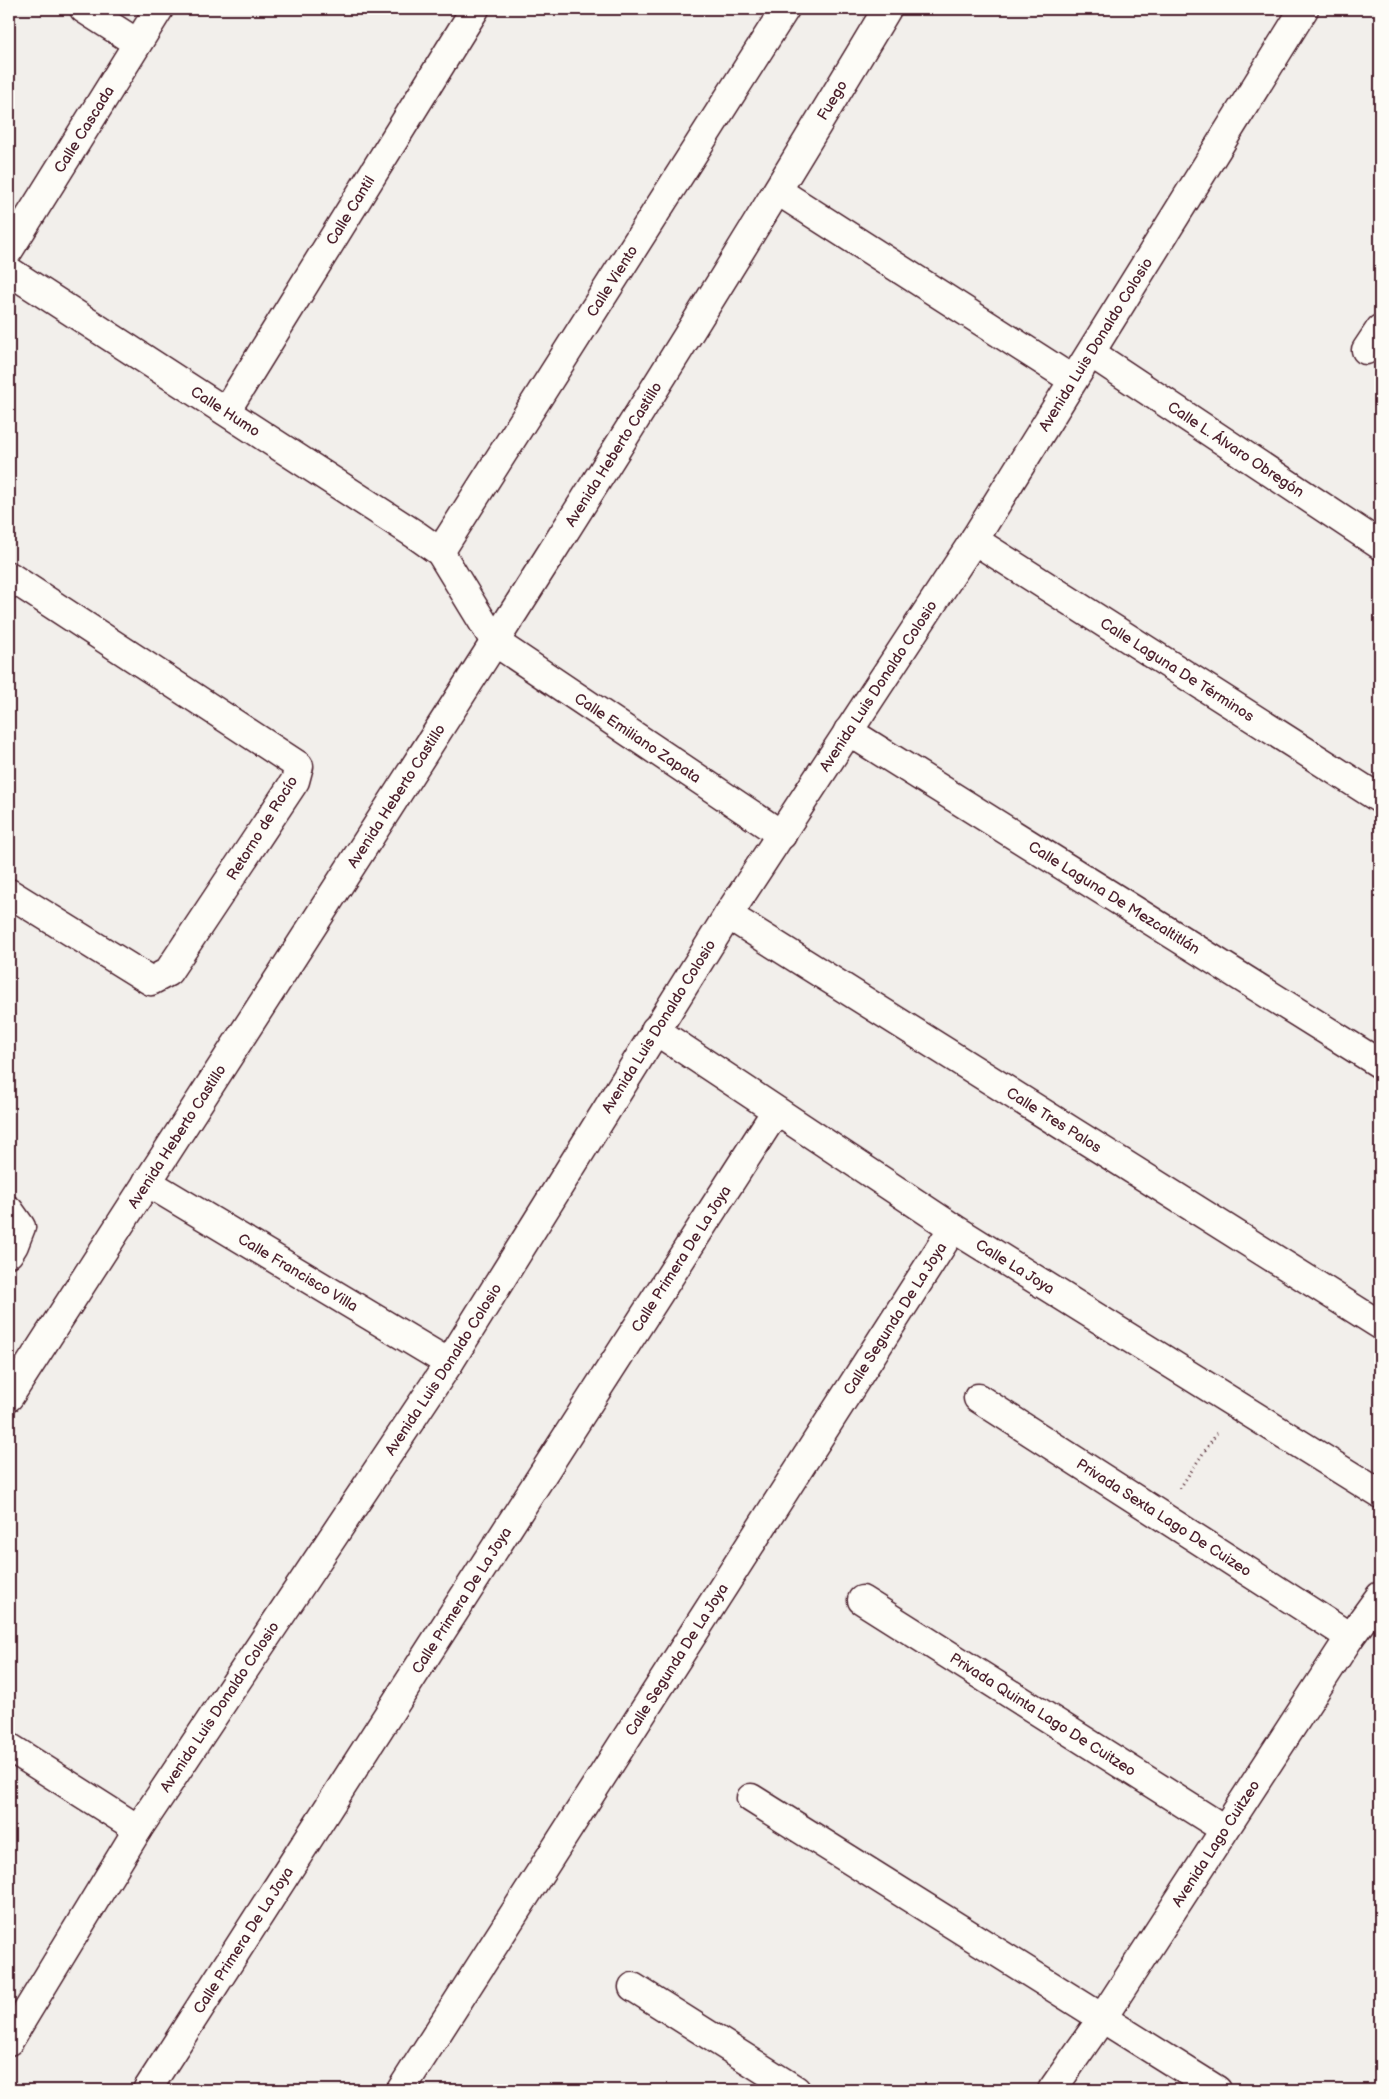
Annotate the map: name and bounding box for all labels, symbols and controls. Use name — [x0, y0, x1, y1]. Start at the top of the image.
street label: Fuego — [813, 77, 852, 124]
street label: Calle Cascada — [50, 83, 119, 177]
street label: Calle Cantil — [322, 173, 379, 249]
street label: Calle Viento — [583, 242, 642, 321]
street label: Avenida Luis Donaldo Colosio — [1035, 254, 1157, 435]
street label: Avenida Heberto Castillo — [561, 378, 666, 530]
street label: Calle Humo — [187, 382, 263, 441]
street label: Calle L. Álvaro Obregón — [1164, 398, 1308, 502]
street label: Avenida Luis Donaldo Colosio — [816, 597, 942, 776]
street label: Calle Laguna De Términos — [1096, 614, 1258, 726]
street label: Calle Emiliano Zapata — [571, 689, 704, 788]
street label: Avenida Heberto Castillo — [343, 721, 450, 872]
street label: Retorno de Rocío — [223, 773, 302, 884]
street label: Calle Laguna De Mezcaltitlán — [1025, 837, 1203, 959]
street label: Avenida Luis Donaldo Colosio — [598, 936, 720, 1117]
street label: Avenida Heberto Castillo — [124, 1061, 231, 1212]
street label: Calle Tres Palos — [1003, 1083, 1105, 1158]
street label: Calle Primera De La Joya — [627, 1182, 736, 1336]
street label: Calle Francisco Villa — [234, 1230, 361, 1316]
street label: Calle La Joya — [972, 1235, 1058, 1299]
street label: Calle Segunda De La Joya — [840, 1239, 951, 1399]
street label: Avenida Luis Donaldo Colosio — [381, 1280, 506, 1459]
street label: Privada Sexta Lago De Cuizeo — [1073, 1455, 1255, 1581]
street label: Calle Primera De La Joya — [408, 1524, 516, 1677]
street label: Calle Segunda De La Joya — [621, 1580, 733, 1740]
street label: Avenida Luis Donaldo Colosio — [156, 1618, 284, 1796]
street label: Privada Quinta Lago De Cuitzeo — [946, 1649, 1139, 1781]
street label: Avenida Lago Cuitzeo — [1168, 1777, 1264, 1911]
street label: Calle Primera De La Joya — [190, 1864, 298, 2017]

